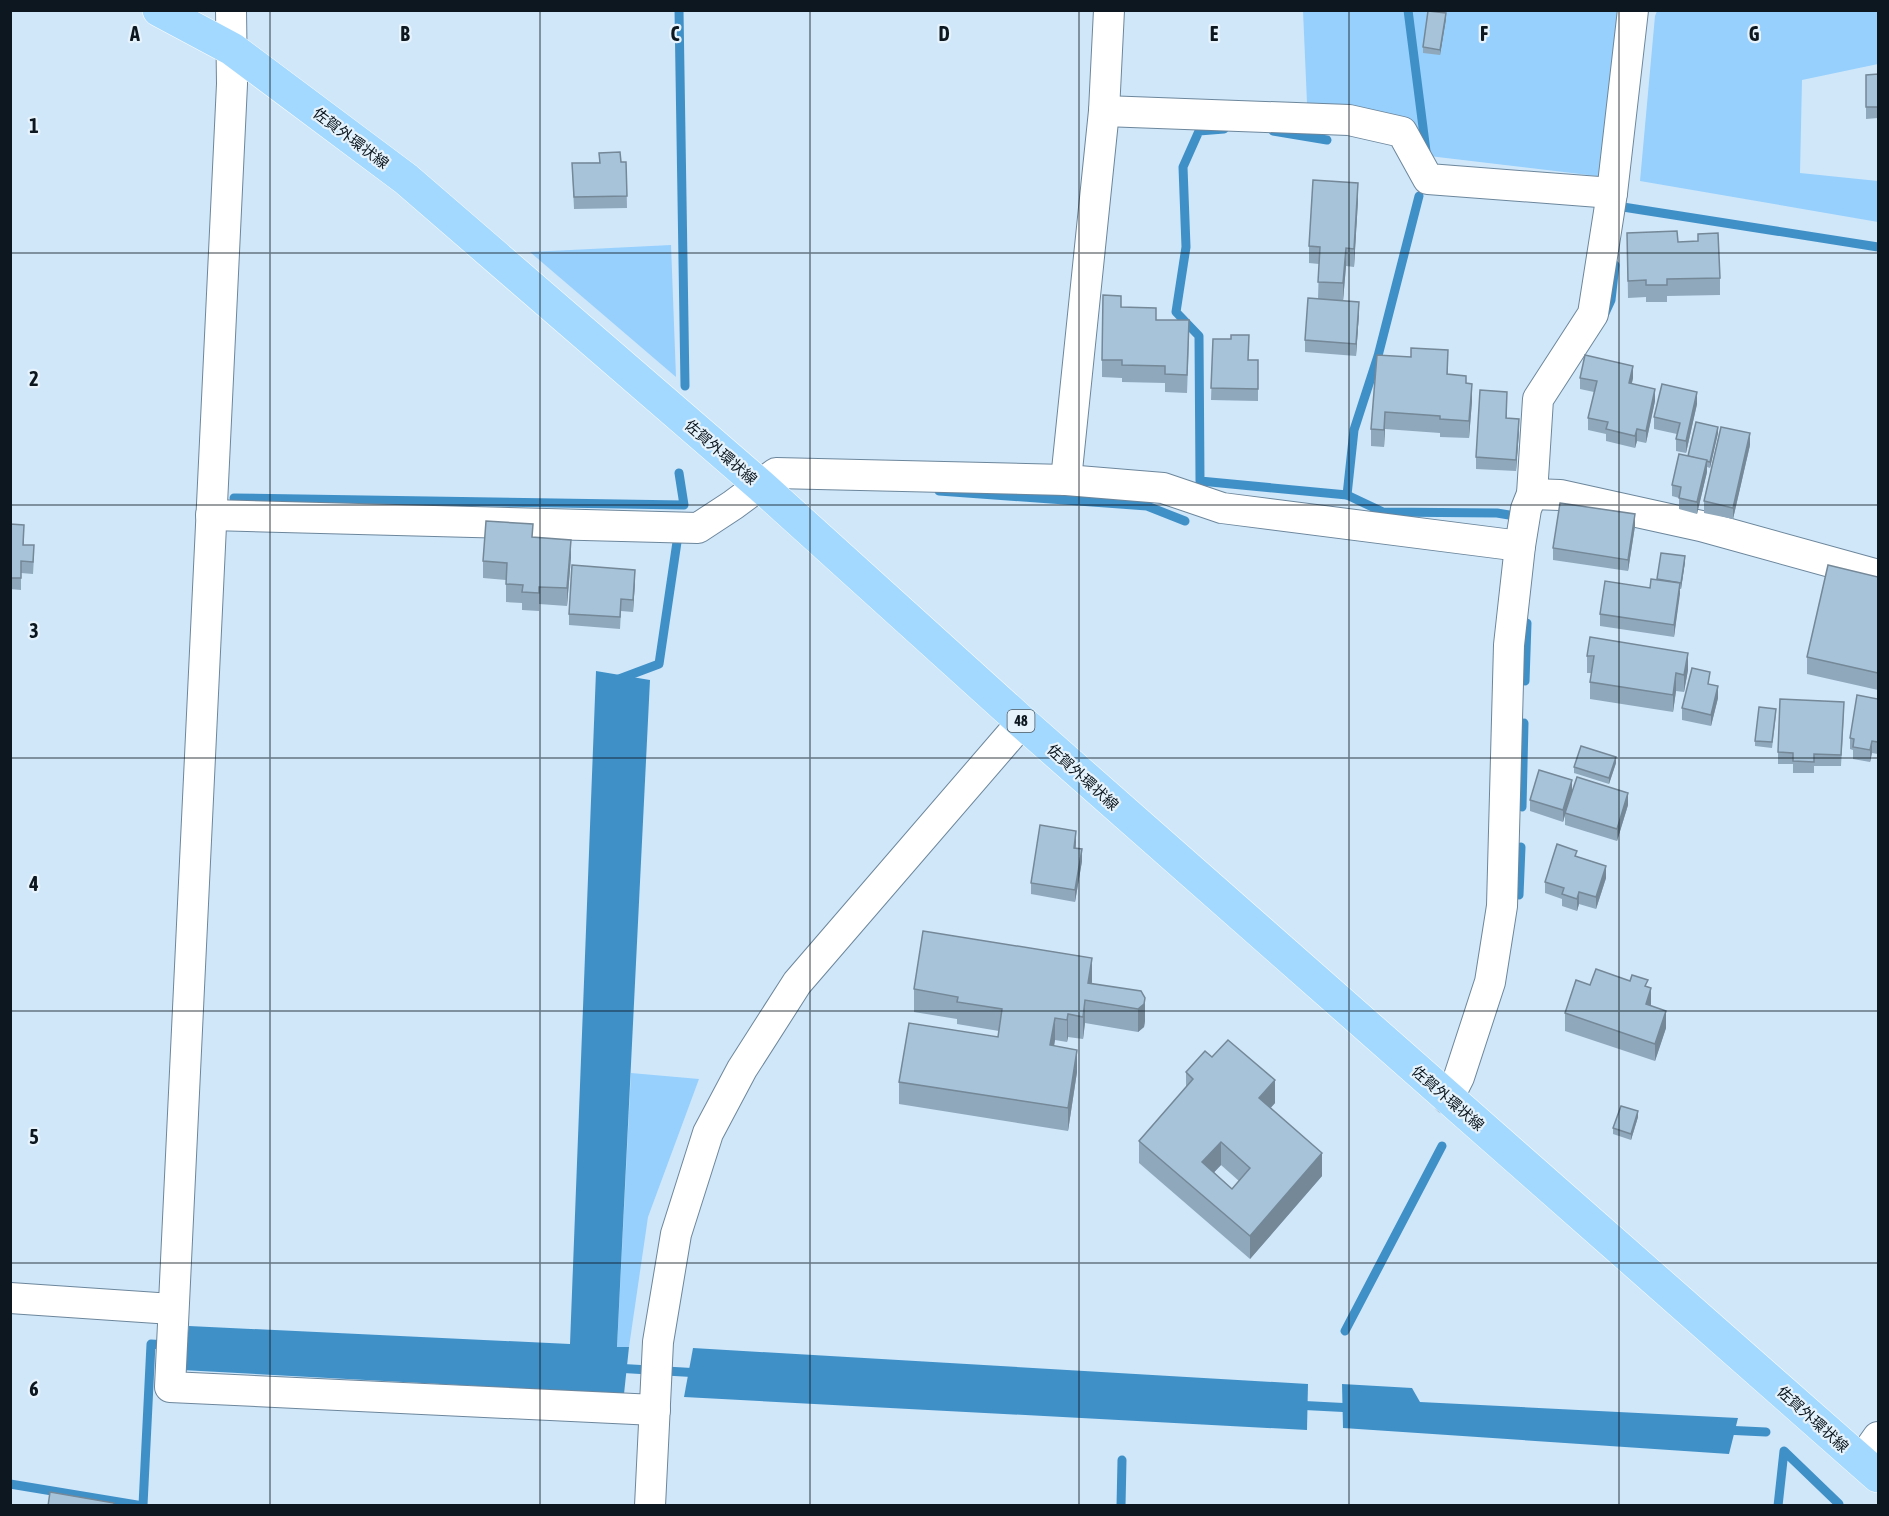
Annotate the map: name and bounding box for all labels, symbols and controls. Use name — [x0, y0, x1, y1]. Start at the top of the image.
text: A — [129, 22, 140, 45]
text: B — [400, 22, 410, 45]
text: C — [671, 22, 680, 45]
text: D — [938, 22, 950, 45]
text: E — [1210, 22, 1219, 45]
text: F — [1480, 22, 1488, 45]
text: G — [1749, 22, 1760, 45]
street label: 佐賀外環状線 — [310, 104, 392, 172]
text: 1 — [29, 114, 39, 137]
text: 2 — [29, 367, 39, 390]
street label: 佐賀外環状線 — [681, 416, 761, 488]
text: 3 — [29, 619, 39, 642]
road number: 48 — [1008, 710, 1034, 732]
street label: 佐賀外環状線 — [1044, 741, 1122, 813]
text: 4 — [28, 872, 39, 895]
street label: 佐賀外環状線 — [1408, 1062, 1488, 1134]
text: 5 — [29, 1125, 39, 1148]
text: 6 — [29, 1377, 39, 1400]
street label: 佐賀外環状線 — [1774, 1383, 1852, 1455]

